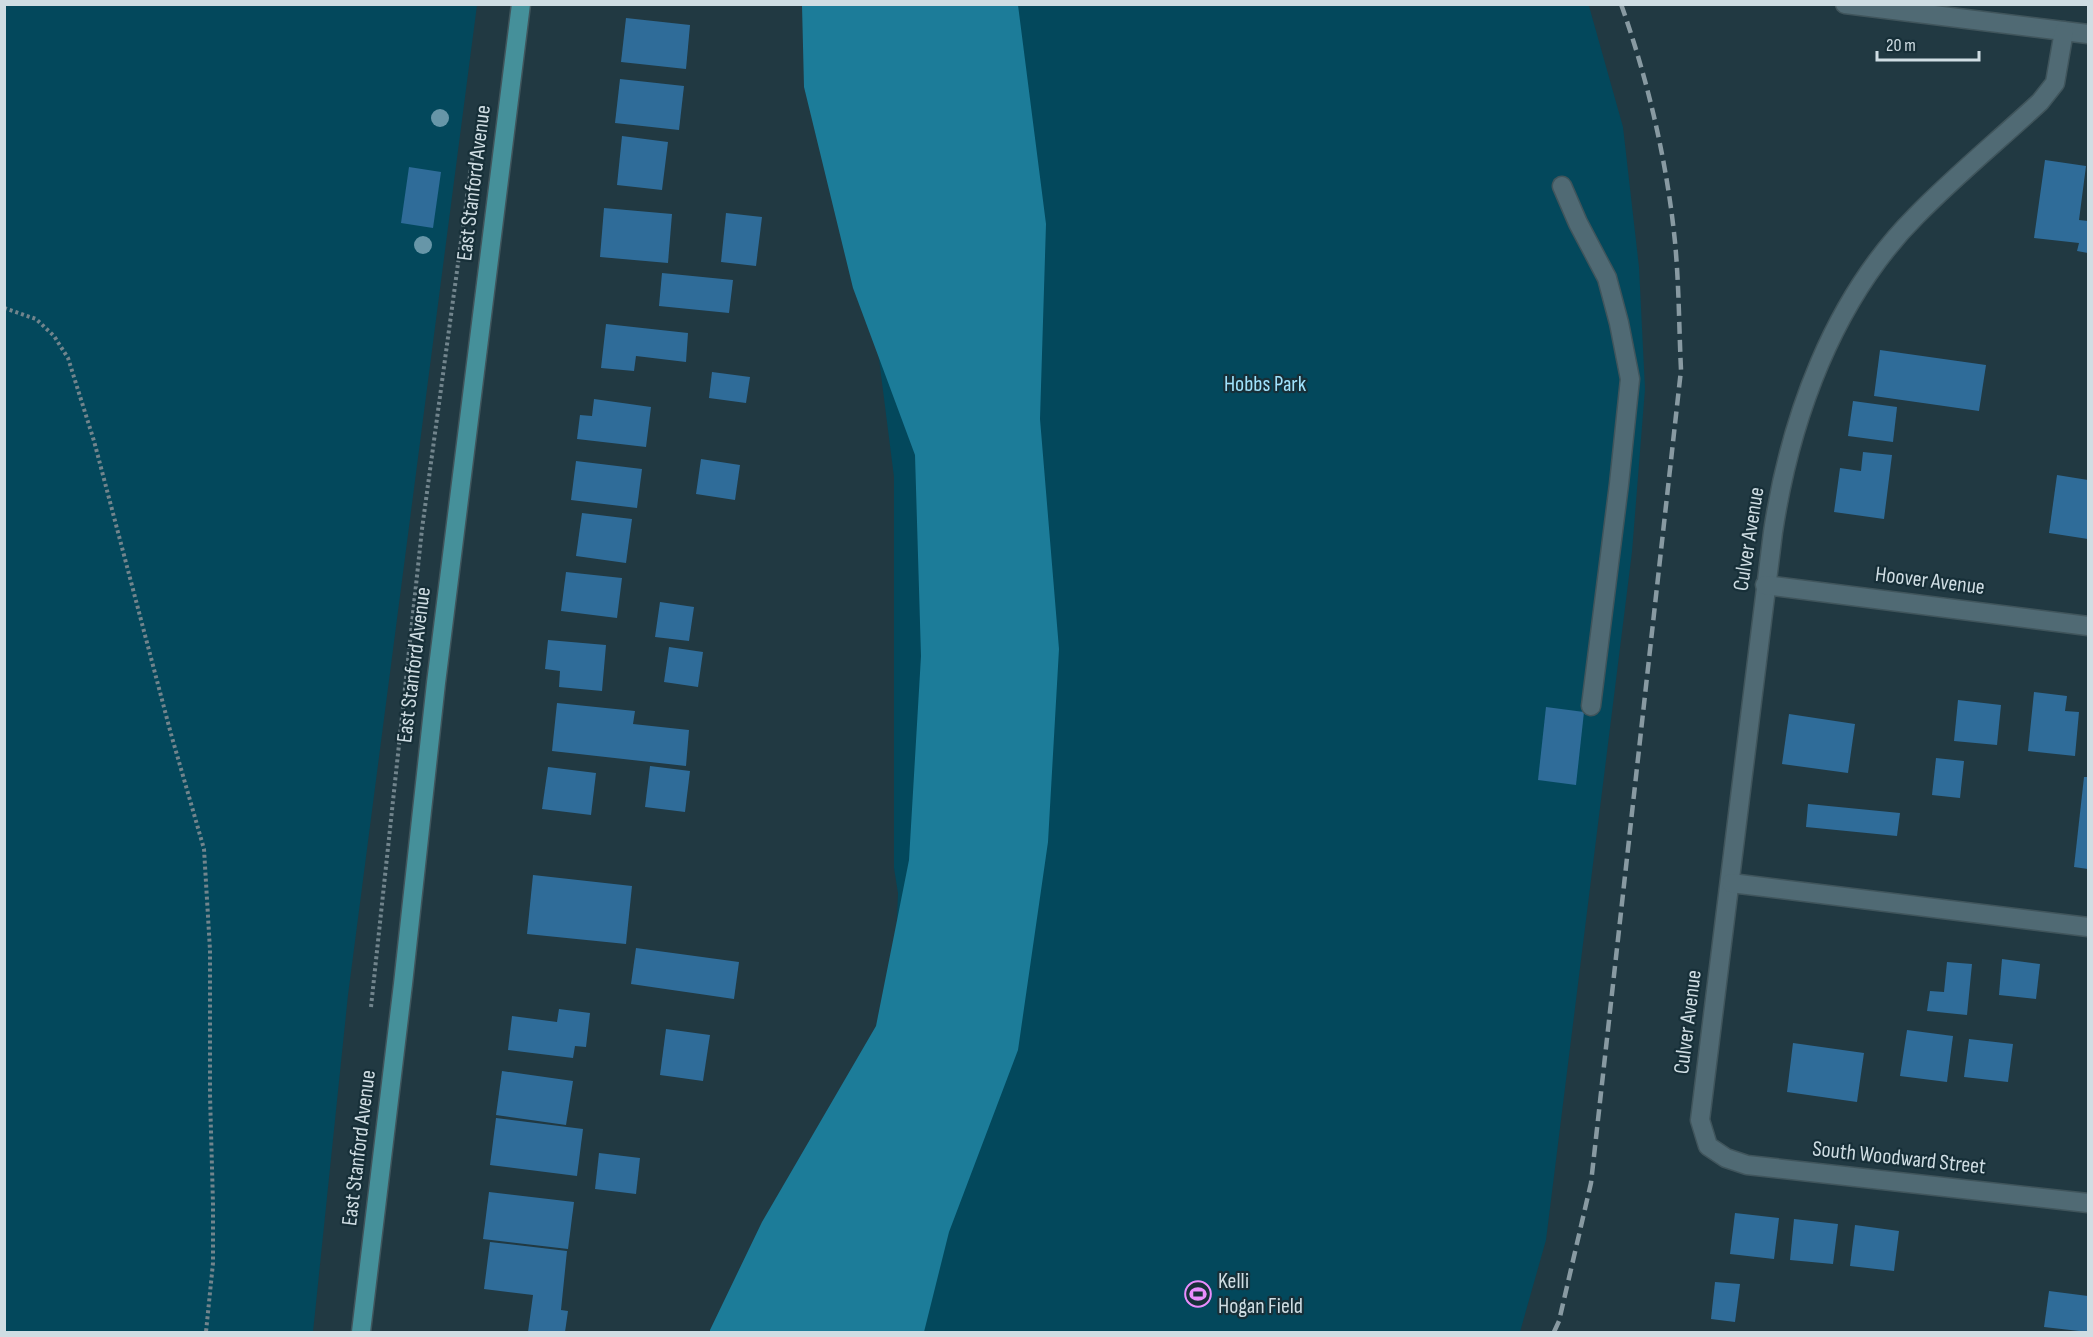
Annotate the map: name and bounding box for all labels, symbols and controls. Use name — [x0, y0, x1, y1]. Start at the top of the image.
scale bar — [1877, 24, 1979, 62]
text: 20 m — [1886, 35, 1916, 56]
street label: East Stanford Avenue — [451, 104, 497, 262]
park label: Hobbs Park — [1224, 371, 1307, 398]
street label: Culver Avenue — [1727, 485, 1771, 593]
street label: Hoover Avenue — [1874, 561, 1986, 601]
street label: East Stanford Avenue — [391, 586, 437, 744]
street label: Culver Avenue — [1668, 968, 1708, 1076]
street label: East Stanford Avenue — [336, 1069, 382, 1227]
street label: South Woodward Street — [1811, 1135, 1987, 1181]
place label: Kelli Hogan Field — [1218, 1268, 1303, 1320]
sports icon: Kelli Hogan Field — [1183, 1279, 1213, 1309]

